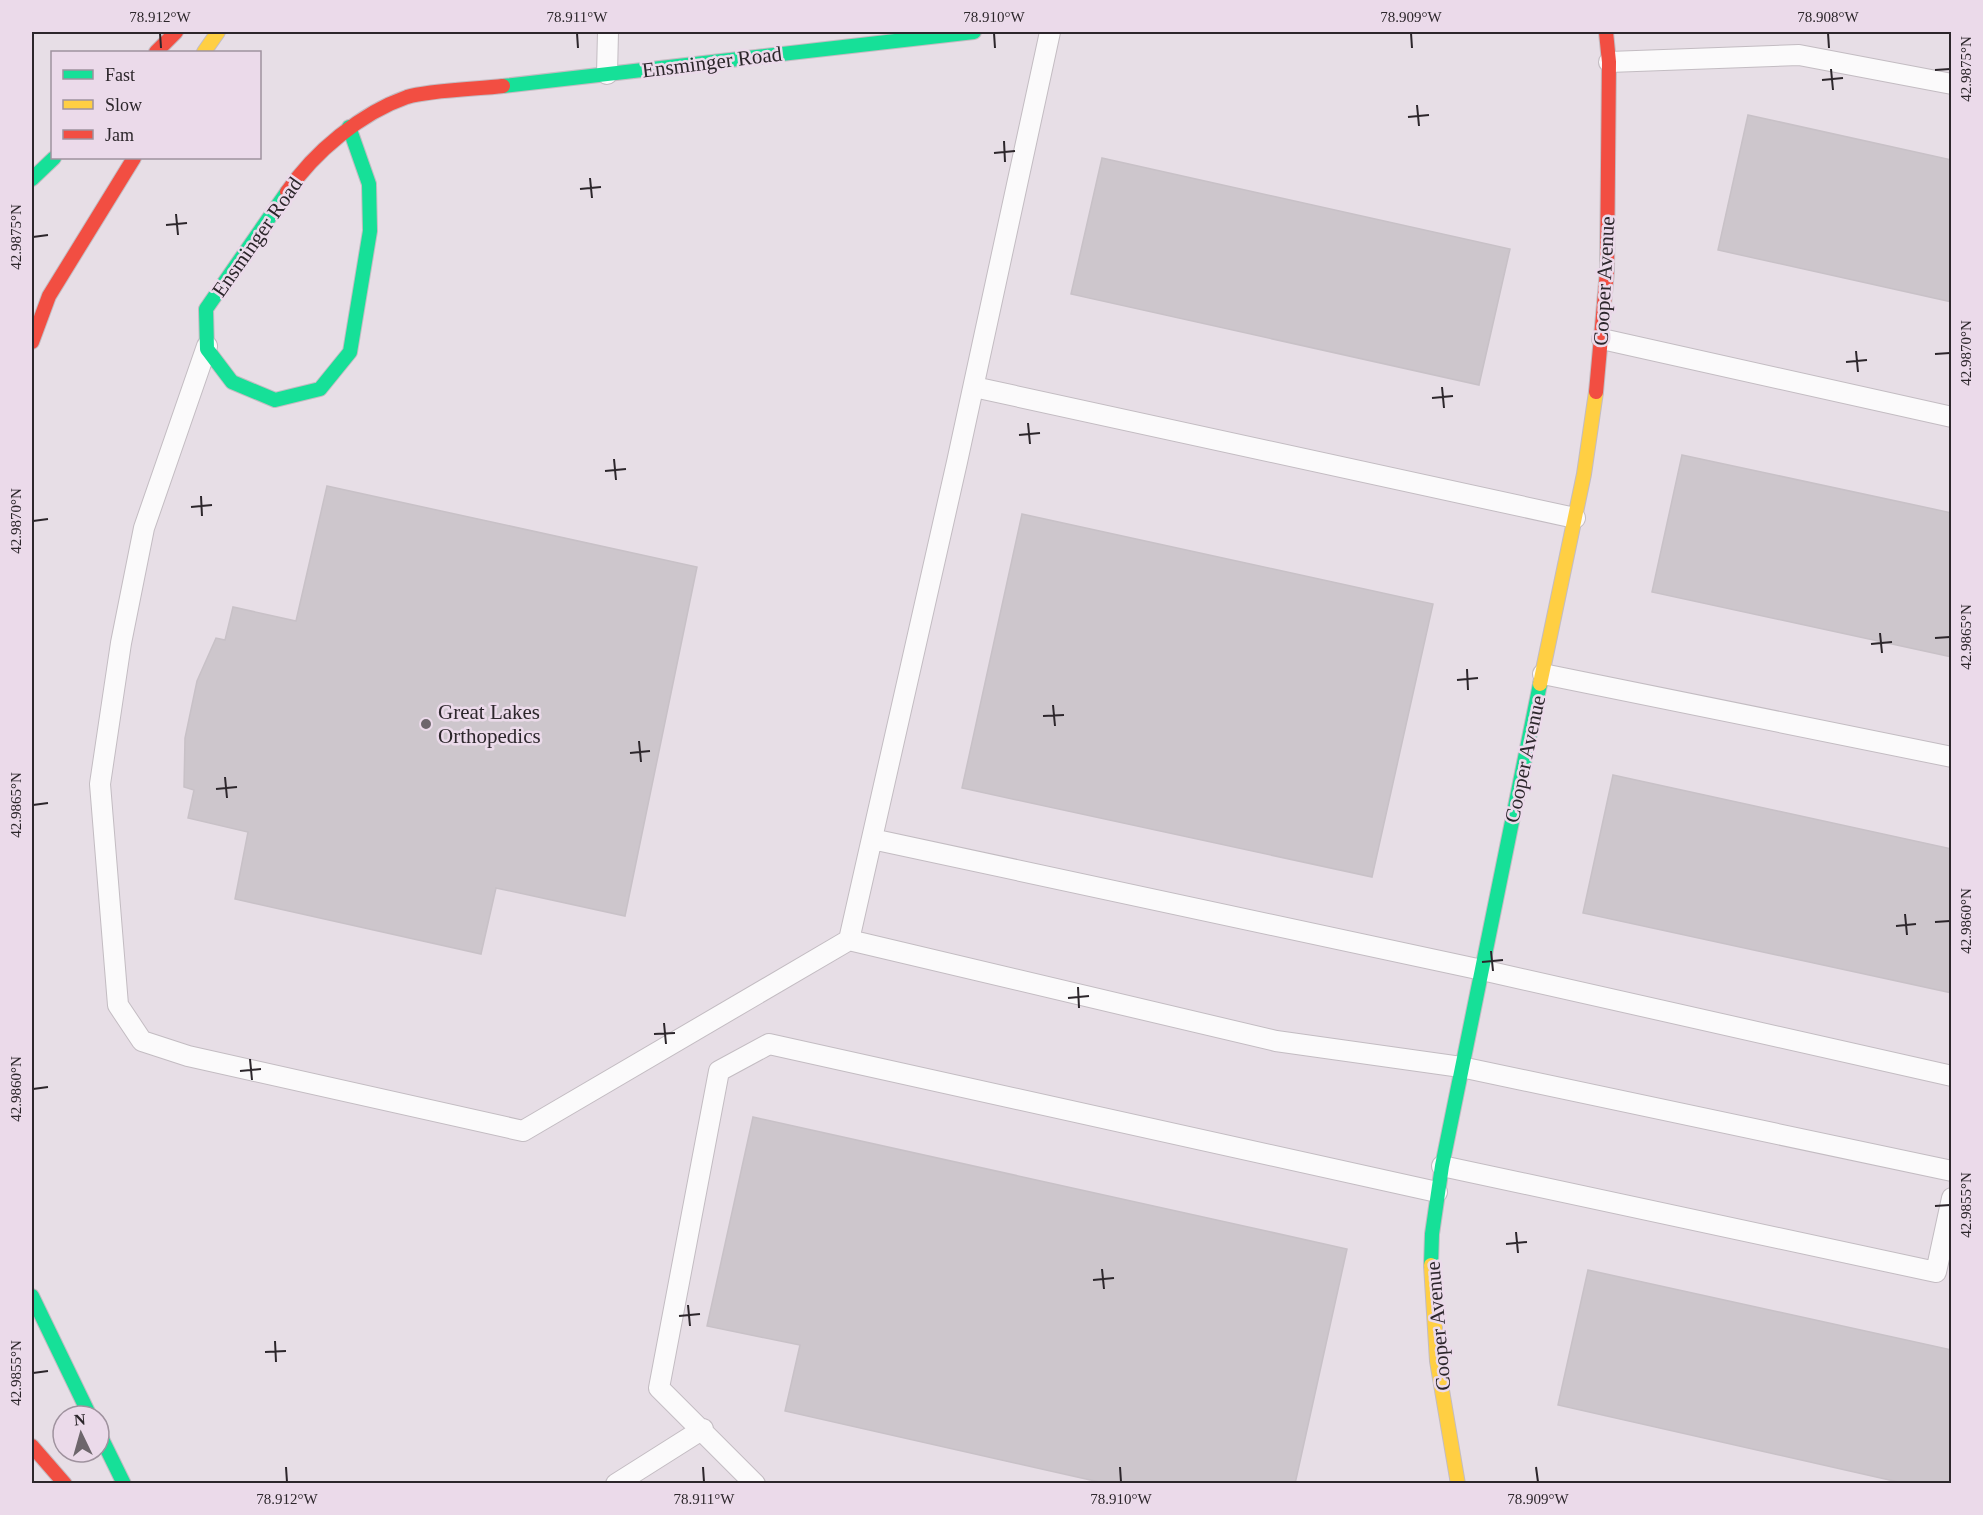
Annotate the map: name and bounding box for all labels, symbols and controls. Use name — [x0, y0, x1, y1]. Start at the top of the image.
text: 78.912°W — [129, 9, 192, 25]
text: 78.911°W — [547, 9, 608, 25]
text: 78.910°W — [963, 9, 1026, 25]
text: 78.909°W — [1380, 9, 1443, 25]
text: 78.908°W — [1797, 9, 1860, 25]
text: 42.9875°N — [1958, 36, 1974, 102]
street label: Ensminger Road — [641, 41, 784, 82]
legend — [51, 51, 261, 159]
text: Fast — [105, 65, 135, 85]
text: Slow — [105, 95, 142, 115]
text: Jam — [105, 125, 134, 145]
street label: Ensminger Road — [207, 172, 307, 301]
text: 42.9875°N — [8, 204, 24, 270]
street label: Cooper Avenue — [1589, 216, 1619, 346]
text: 42.9870°N — [1958, 320, 1974, 386]
text: 42.9870°N — [8, 488, 24, 554]
text: 42.9865°N — [1958, 604, 1974, 670]
street label: Cooper Avenue — [1500, 693, 1550, 825]
place label: Great Lakes Orthopedics — [438, 700, 541, 748]
marker: Great Lakes Orthopedics — [419, 717, 433, 731]
text: 42.9865°N — [8, 772, 24, 838]
text: 42.9860°N — [1958, 888, 1974, 954]
text: 42.9860°N — [8, 1056, 24, 1122]
text: 42.9855°N — [1958, 1172, 1974, 1238]
street label: Cooper Avenue — [1420, 1260, 1456, 1392]
text: 42.9855°N — [8, 1340, 24, 1406]
north arrow — [51, 1404, 111, 1464]
text: N — [73, 1411, 87, 1429]
text: 78.912°W — [256, 1491, 319, 1507]
text: 78.911°W — [674, 1491, 735, 1507]
text: 78.910°W — [1090, 1491, 1153, 1507]
text: 78.909°W — [1507, 1491, 1570, 1507]

